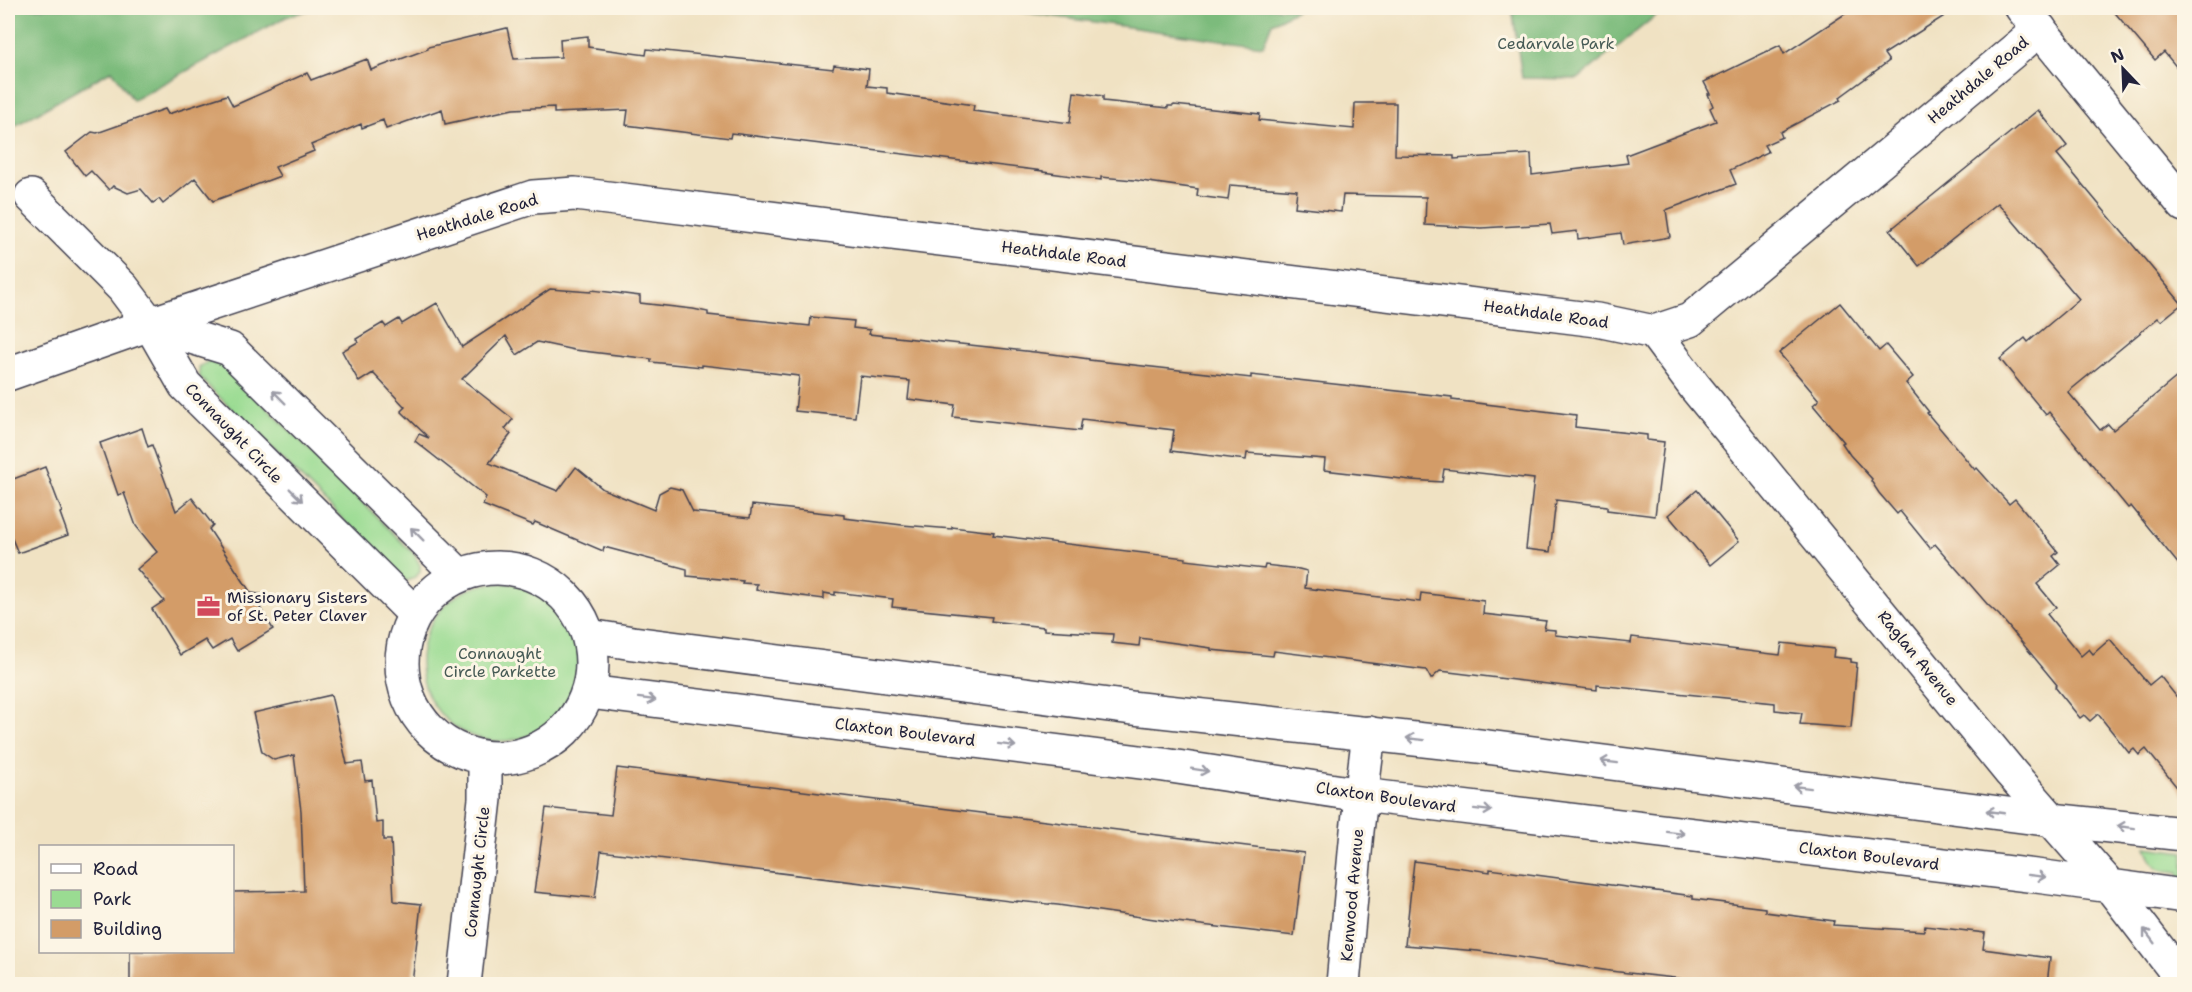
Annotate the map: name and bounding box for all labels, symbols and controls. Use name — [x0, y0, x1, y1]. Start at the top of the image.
street label: Heathdale Road — [1923, 31, 2033, 129]
park label: Cedarvale Park — [1497, 33, 1615, 54]
north arrow — [2093, 39, 2153, 99]
text: N — [2107, 44, 2127, 68]
street label: Heathdale Road — [414, 189, 540, 245]
street label: Heathdale Road — [1000, 236, 1128, 272]
street label: Heathdale Road — [1482, 295, 1610, 333]
street label: Connaught Circle — [181, 378, 287, 488]
one-way arrow — [271, 390, 286, 404]
one-way arrow — [288, 488, 303, 503]
one-way arrow — [410, 527, 425, 541]
place label: Missionary Sisters of St. Peter Claver — [227, 587, 368, 626]
office icon: Missionary Sisters of St. Peter Claver — [196, 593, 222, 619]
street label: Raglan Avenue — [1873, 606, 1963, 710]
park label: Connaught Circle Parkette — [444, 643, 556, 682]
one-way arrow — [636, 694, 656, 705]
street label: Claxton Boulevard — [834, 713, 976, 751]
one-way arrow — [1406, 733, 1425, 744]
one-way arrow — [996, 740, 1016, 751]
one-way arrow — [1599, 757, 1619, 768]
one-way arrow — [1190, 765, 1209, 776]
street label: Claxton Boulevard — [1315, 777, 1457, 817]
one-way arrow — [1793, 781, 1812, 792]
one-way arrow — [1472, 804, 1492, 815]
street label: Connaught Circle — [460, 805, 494, 939]
one-way arrow — [1986, 806, 2006, 817]
one-way arrow — [2117, 821, 2137, 832]
one-way arrow — [1666, 827, 1686, 838]
street label: Kenwood Avenue — [1336, 828, 1368, 962]
street label: Claxton Boulevard — [1798, 837, 1940, 875]
legend — [39, 845, 234, 953]
text: Road — [93, 857, 138, 881]
one-way arrow — [2026, 870, 2046, 881]
text: Park — [93, 887, 132, 911]
text: Building — [93, 917, 162, 941]
one-way arrow — [2143, 928, 2156, 944]

